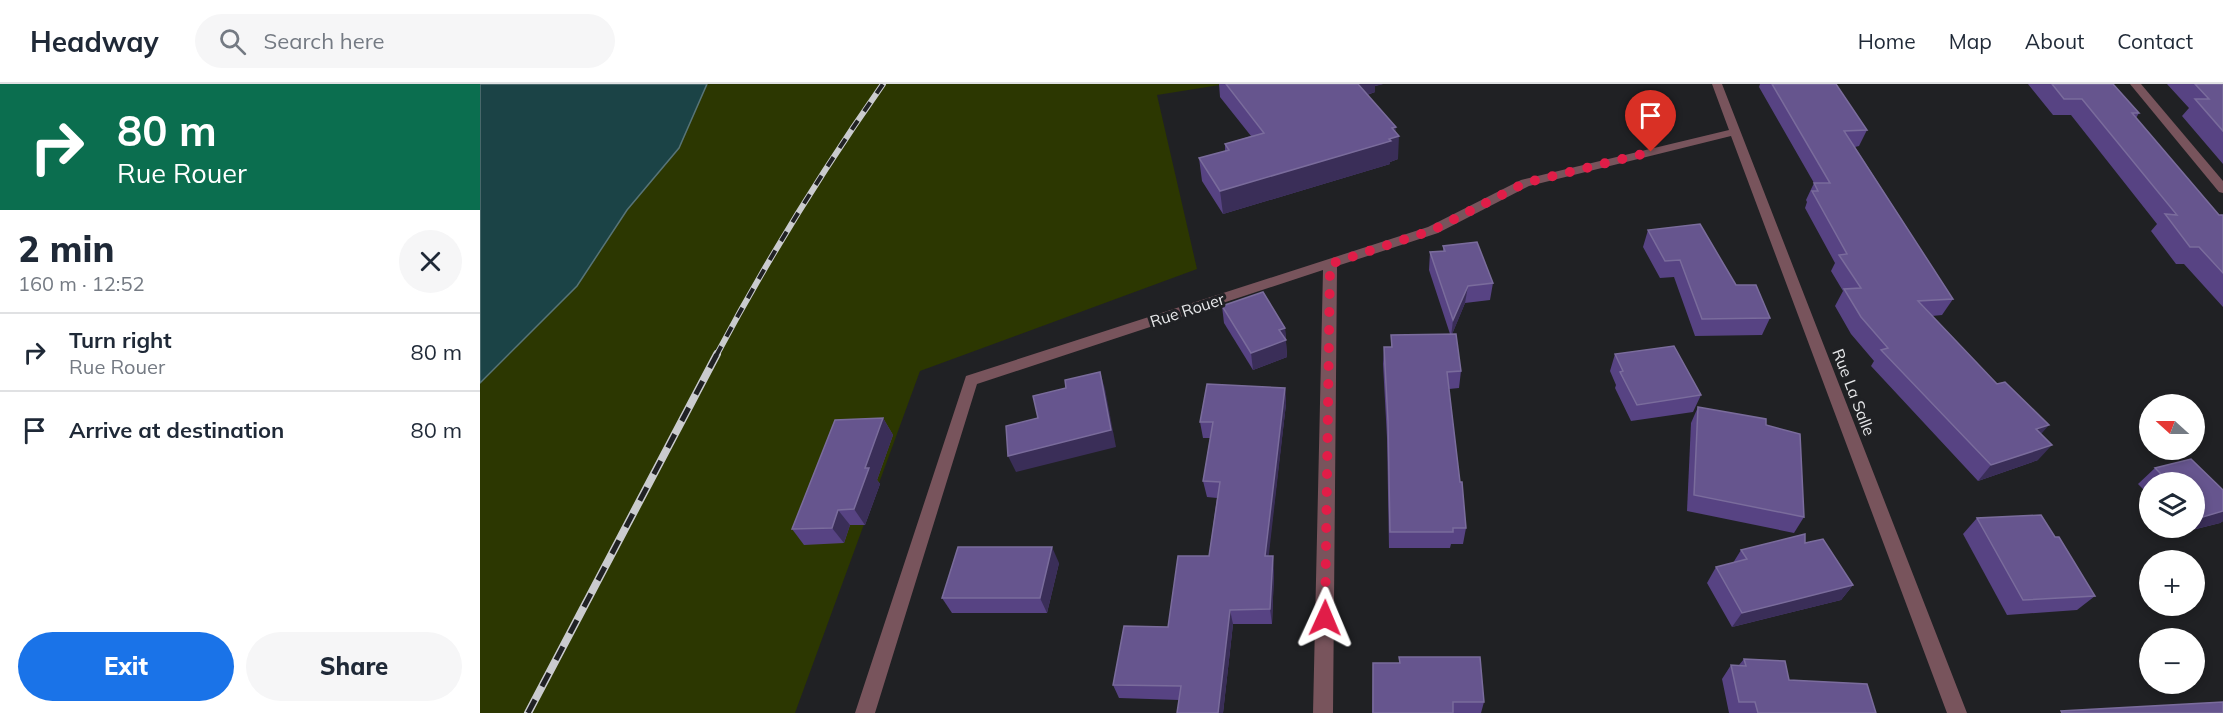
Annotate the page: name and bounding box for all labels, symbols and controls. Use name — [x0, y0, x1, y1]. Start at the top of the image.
search box — [195, 14, 615, 68]
text: Headway — [30, 24, 159, 59]
icon: search — [216, 25, 249, 58]
text: Search here — [264, 27, 385, 55]
text: Home — [1858, 28, 1916, 54]
text: Map — [1949, 28, 1992, 54]
text: About — [2025, 28, 2084, 54]
text: Contact — [2117, 28, 2193, 54]
pin — [1625, 90, 1676, 152]
icon: arrive — [1634, 99, 1667, 132]
text: 80 m — [117, 104, 217, 157]
icon: right — [18, 108, 96, 186]
text: Rue Rouer — [117, 156, 247, 190]
text: 2 min — [18, 226, 114, 271]
button: close — [399, 230, 462, 293]
text: 160 m · 12:52 — [18, 271, 144, 296]
street label: Rue Rouer — [1147, 289, 1227, 331]
text: Turn right — [69, 326, 172, 354]
icon: right — [18, 336, 51, 369]
text: 80 m — [411, 338, 462, 366]
street label: Rue La Salle — [1828, 346, 1880, 438]
text: Rue Rouer — [69, 354, 165, 379]
north arrow — [2139, 394, 2205, 460]
map controls — [2139, 394, 2205, 694]
icon: arrive — [18, 414, 51, 447]
text: Arrive at destination — [69, 416, 284, 444]
text: 80 m — [411, 416, 462, 444]
button: layers — [2139, 472, 2205, 538]
button: + — [2139, 550, 2205, 616]
position arrow — [1293, 586, 1357, 650]
button: − — [2139, 628, 2205, 694]
button: Exit — [18, 632, 234, 701]
button: Share — [246, 632, 462, 701]

